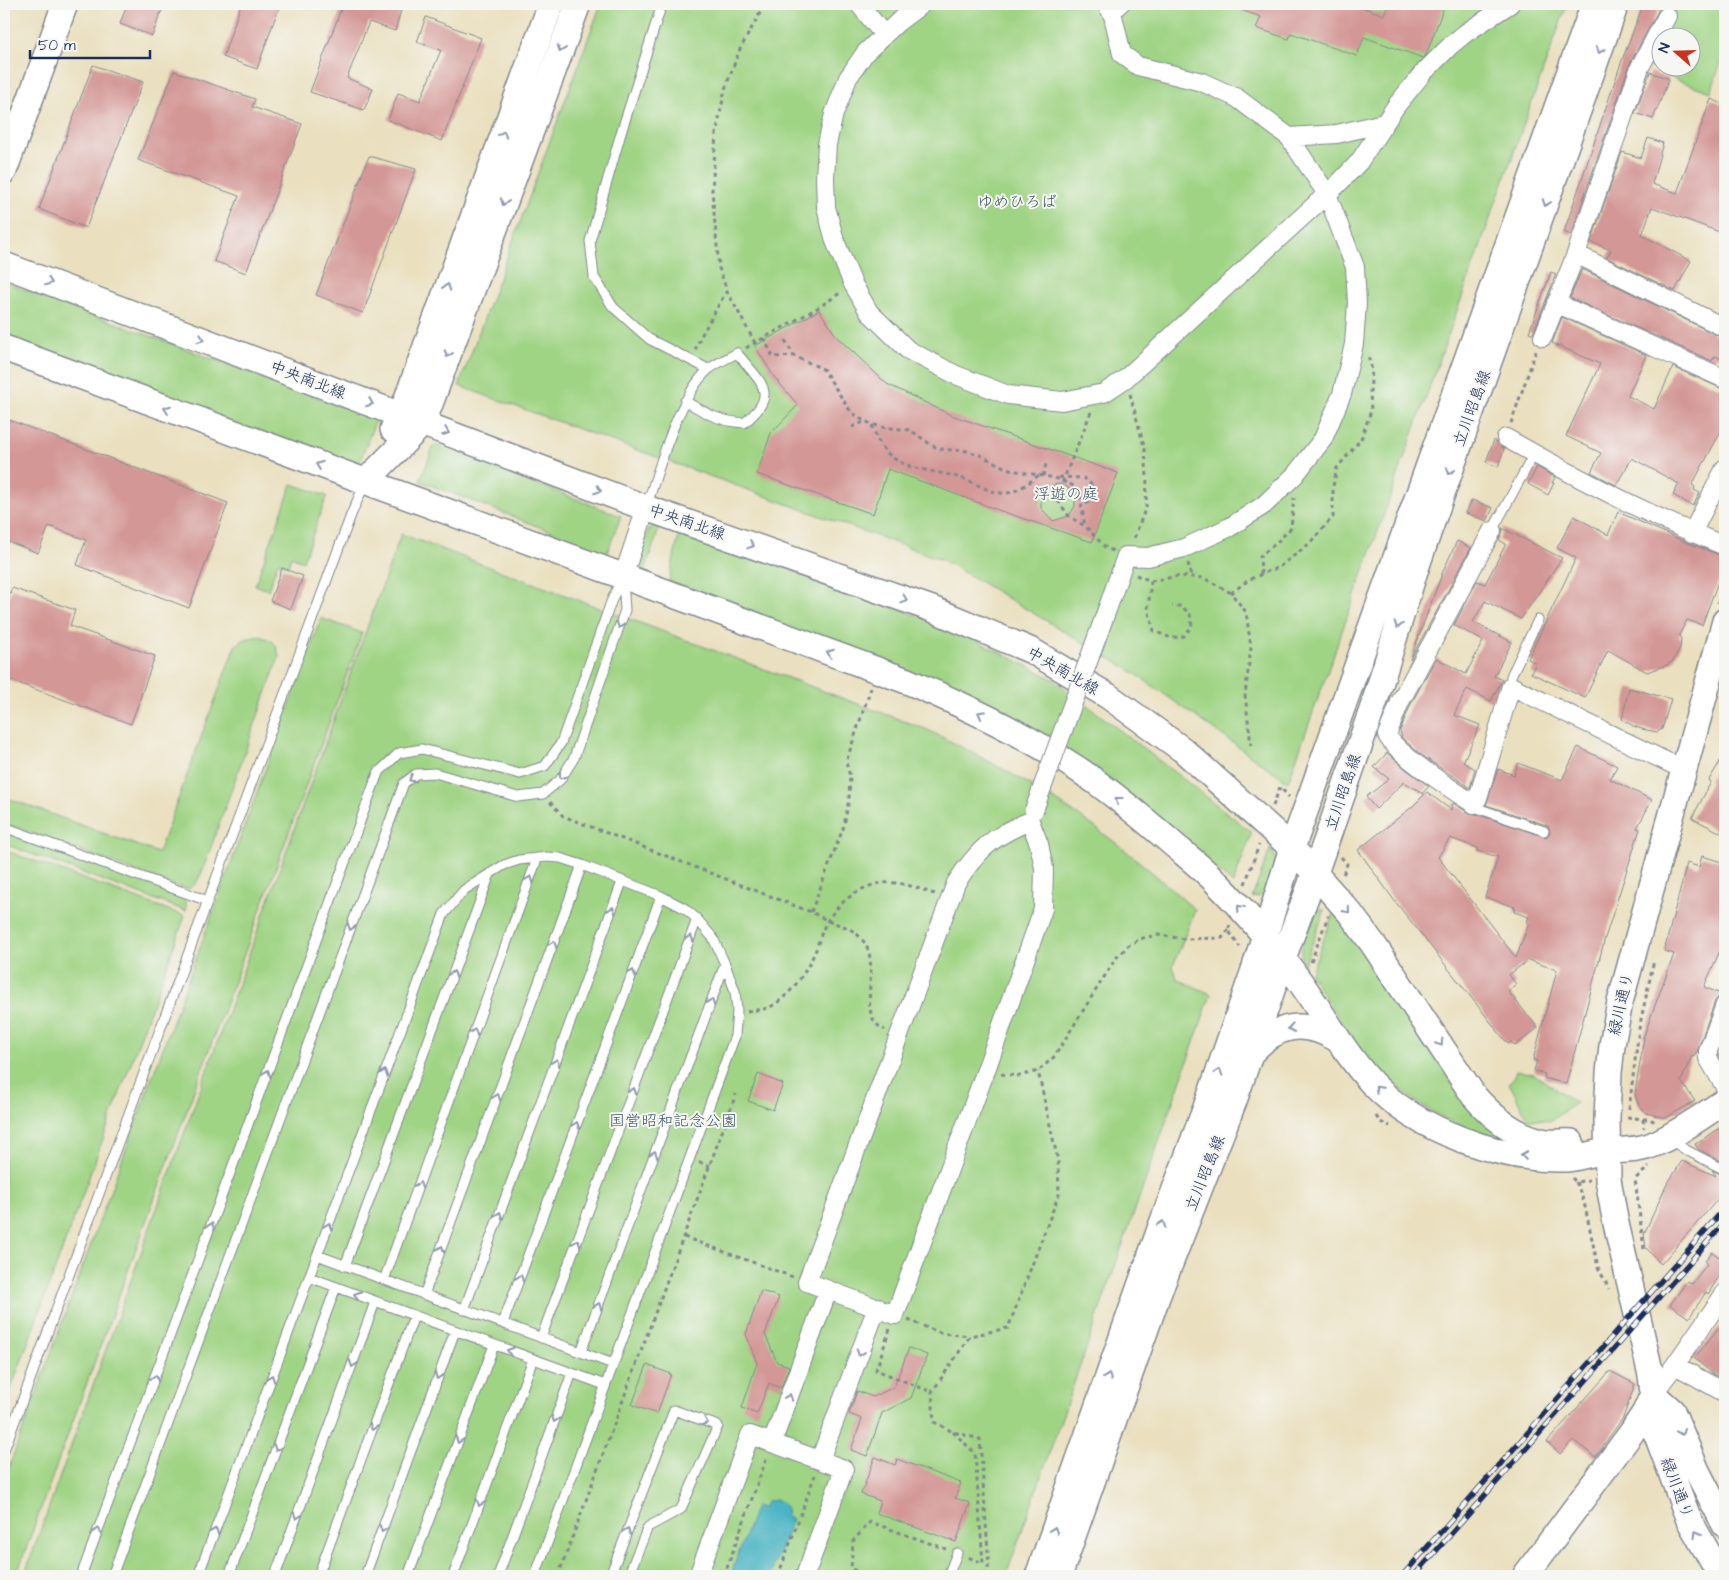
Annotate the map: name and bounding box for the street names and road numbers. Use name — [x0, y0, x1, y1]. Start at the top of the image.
street label: 中央南北線 — [267, 355, 349, 405]
street label: 立川昭島線 — [1448, 367, 1496, 449]
street label: 中央南北線 — [646, 499, 728, 545]
street label: 中央南北線 — [1023, 641, 1103, 701]
street label: 立川昭島線 — [1320, 751, 1366, 833]
street label: 緑川通り — [1603, 970, 1639, 1038]
street label: 立川昭島線 — [1180, 1132, 1230, 1214]
street label: 緑川通り — [1655, 1454, 1699, 1522]

